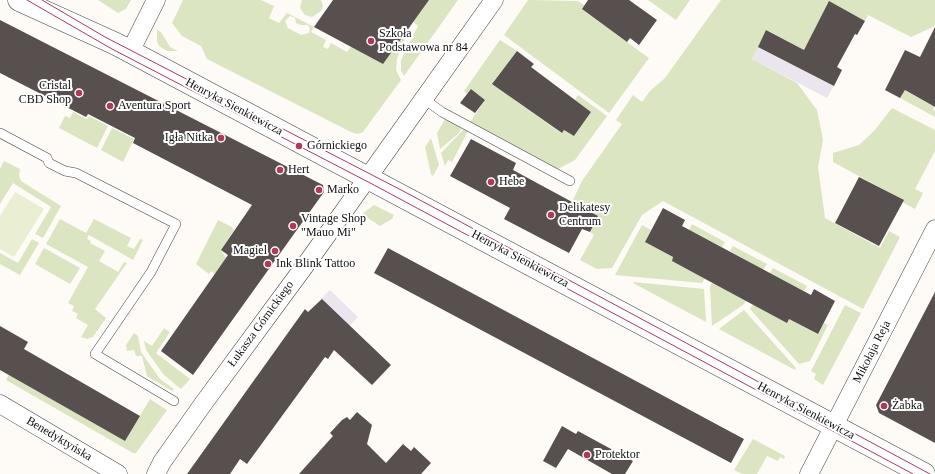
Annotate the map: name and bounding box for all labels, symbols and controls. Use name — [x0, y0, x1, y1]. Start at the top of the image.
place label: Szkoła Podstawowa nr 84 — [379, 27, 468, 55]
marker: Szkoła Podstawowa nr 84 — [366, 36, 376, 46]
street label: Henryka Sienkiewicza — [183, 75, 285, 139]
place label: Cristal CBD Shop — [19, 79, 71, 107]
marker: Cristal CBD Shop — [74, 88, 84, 98]
place label: Aventura Sport — [118, 99, 191, 113]
marker: Aventura Sport — [105, 101, 115, 111]
place label: Igła Nitka — [165, 131, 213, 145]
marker: Igła Nitka — [216, 133, 226, 143]
place label: Górnickiego — [307, 139, 367, 153]
marker: Górnickiego — [294, 141, 304, 151]
place label: Hert — [288, 163, 309, 177]
marker: Hert — [275, 165, 285, 175]
place label: Hebe — [499, 175, 524, 189]
marker: Hebe — [486, 177, 496, 187]
place label: Marko — [327, 183, 359, 197]
marker: Marko — [314, 185, 324, 195]
place label: Delikatesy Centrum — [559, 201, 610, 229]
marker: Delikatesy Centrum — [546, 210, 556, 220]
place label: Vintage Shop "Mauo Mi" — [301, 212, 366, 240]
marker: Vintage Shop "Mauo Mi" — [288, 221, 298, 231]
street label: Henryka Sienkiewicza — [469, 227, 571, 291]
place label: Magiel — [233, 244, 267, 258]
marker: Magiel — [270, 246, 280, 256]
place label: Ink Blink Tattoo — [276, 257, 355, 271]
marker: Ink Blink Tattoo — [263, 259, 273, 269]
street label: Łukasza Górnickiego — [225, 278, 297, 370]
street label: Mikołaja Reja — [850, 318, 894, 386]
street label: Henryka Sienkiewicza — [755, 379, 857, 443]
place label: Żabka — [892, 399, 922, 413]
marker: Żabka — [879, 401, 889, 411]
street label: Benedyktyńska — [24, 414, 94, 464]
place label: Protektor — [595, 448, 640, 462]
marker: Protektor — [582, 450, 592, 460]

